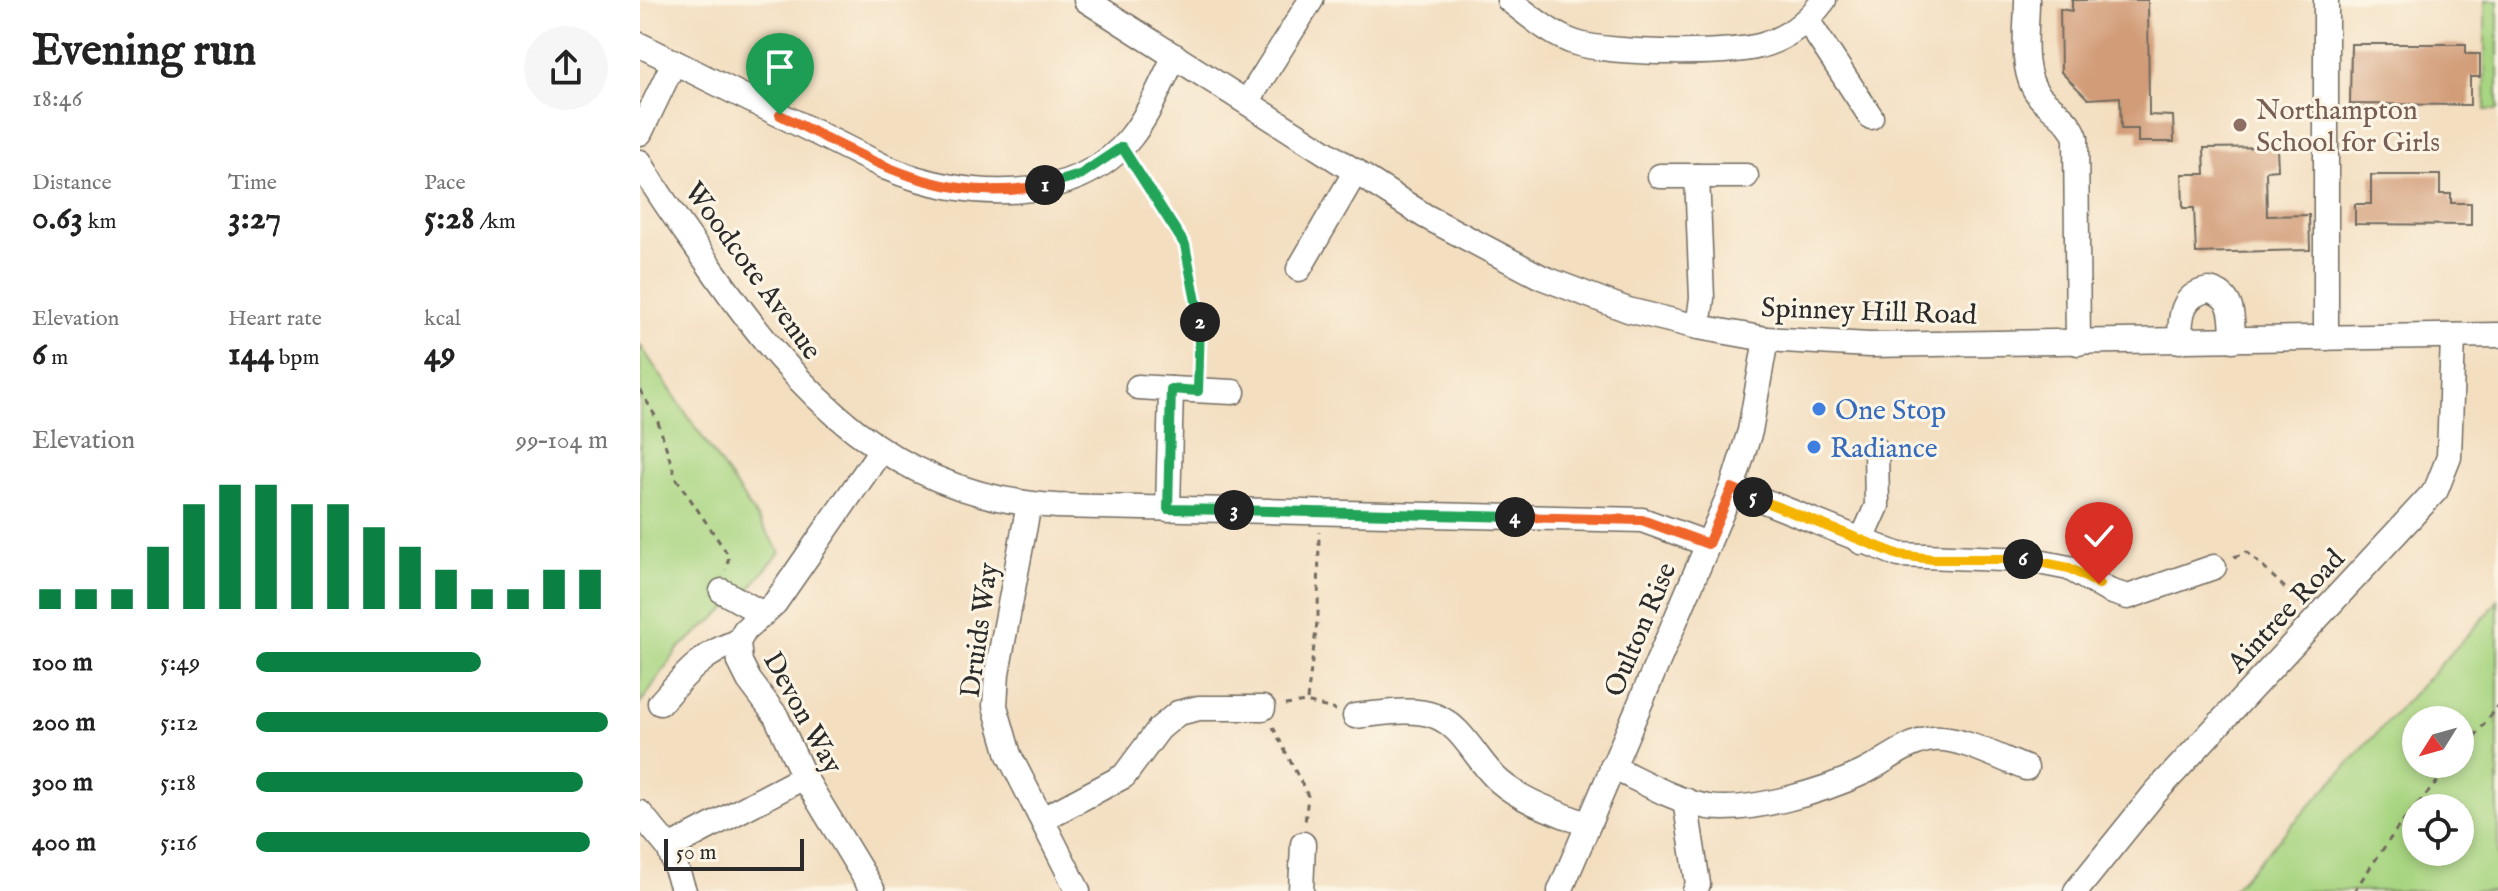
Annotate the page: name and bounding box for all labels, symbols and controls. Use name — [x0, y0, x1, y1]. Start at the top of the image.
text: Evening run — [32, 24, 256, 80]
button: share — [524, 26, 608, 110]
pin — [746, 33, 814, 115]
icon: arrive — [758, 45, 802, 89]
text: 18:46 — [32, 82, 82, 115]
place label: Northampton School for Girls — [2256, 94, 2440, 161]
marker: Northampton School for Girls — [2231, 116, 2249, 134]
pin: 1 — [1025, 165, 1065, 205]
text: Distance — [32, 169, 112, 197]
text: Time — [228, 169, 277, 197]
text: Pace — [424, 169, 466, 197]
text: 1 — [1041, 171, 1049, 199]
street label: Woodcote Avenue — [676, 176, 828, 367]
text: 0.63 — [32, 197, 83, 240]
text: 3:27 — [228, 197, 281, 240]
text: 5:28 — [424, 197, 475, 240]
text: km — [83, 208, 117, 236]
text: /km — [475, 208, 516, 236]
street label: Spinney Hill Road — [1760, 291, 1977, 334]
pin: 2 — [1180, 302, 1220, 342]
text: Elevation — [32, 305, 119, 333]
text: Heart rate — [228, 305, 322, 333]
text: kcal — [424, 305, 461, 333]
text: 2 — [1195, 308, 1205, 336]
text: 6 — [32, 333, 46, 376]
text: 144 — [228, 333, 274, 376]
text: 49 — [424, 333, 456, 376]
text: m — [46, 344, 68, 372]
text: bpm — [274, 344, 319, 372]
place label: One Stop — [1835, 394, 1946, 429]
marker: One Stop — [1810, 400, 1828, 418]
text: Elevation — [32, 424, 135, 457]
text: 99–104 m — [516, 424, 608, 457]
place label: Radiance — [1830, 432, 1938, 467]
marker: Radiance — [1805, 438, 1823, 456]
pin: 5 — [1733, 477, 1773, 517]
text: 5 — [1749, 483, 1757, 511]
pin: 3 — [1214, 490, 1254, 530]
text: 3 — [1230, 496, 1238, 524]
pin: 4 — [1495, 497, 1535, 537]
pin — [2065, 502, 2133, 584]
text: 4 — [1510, 503, 1520, 531]
icon: check — [2077, 514, 2121, 558]
pin: 6 — [2003, 539, 2043, 579]
street label: Aintree Road — [2220, 543, 2353, 682]
text: 6 — [2018, 545, 2028, 573]
street label: Oulton Rise — [1597, 558, 1685, 702]
street label: Druids Way — [954, 560, 1007, 700]
text: 100 m — [32, 646, 93, 679]
text: 5:49 — [160, 646, 200, 679]
street label: Devon Way — [754, 646, 850, 781]
text: 200 m — [32, 706, 96, 739]
text: 5:12 — [160, 706, 198, 739]
north arrow — [2402, 706, 2474, 778]
map controls — [2402, 706, 2474, 866]
text: 300 m — [32, 766, 93, 799]
text: 5:18 — [160, 766, 196, 799]
button: locate — [2402, 794, 2474, 866]
text: 400 m — [32, 826, 96, 859]
text: 5:16 — [160, 826, 197, 859]
scale bar — [664, 835, 804, 871]
text: 50 m — [676, 839, 717, 867]

